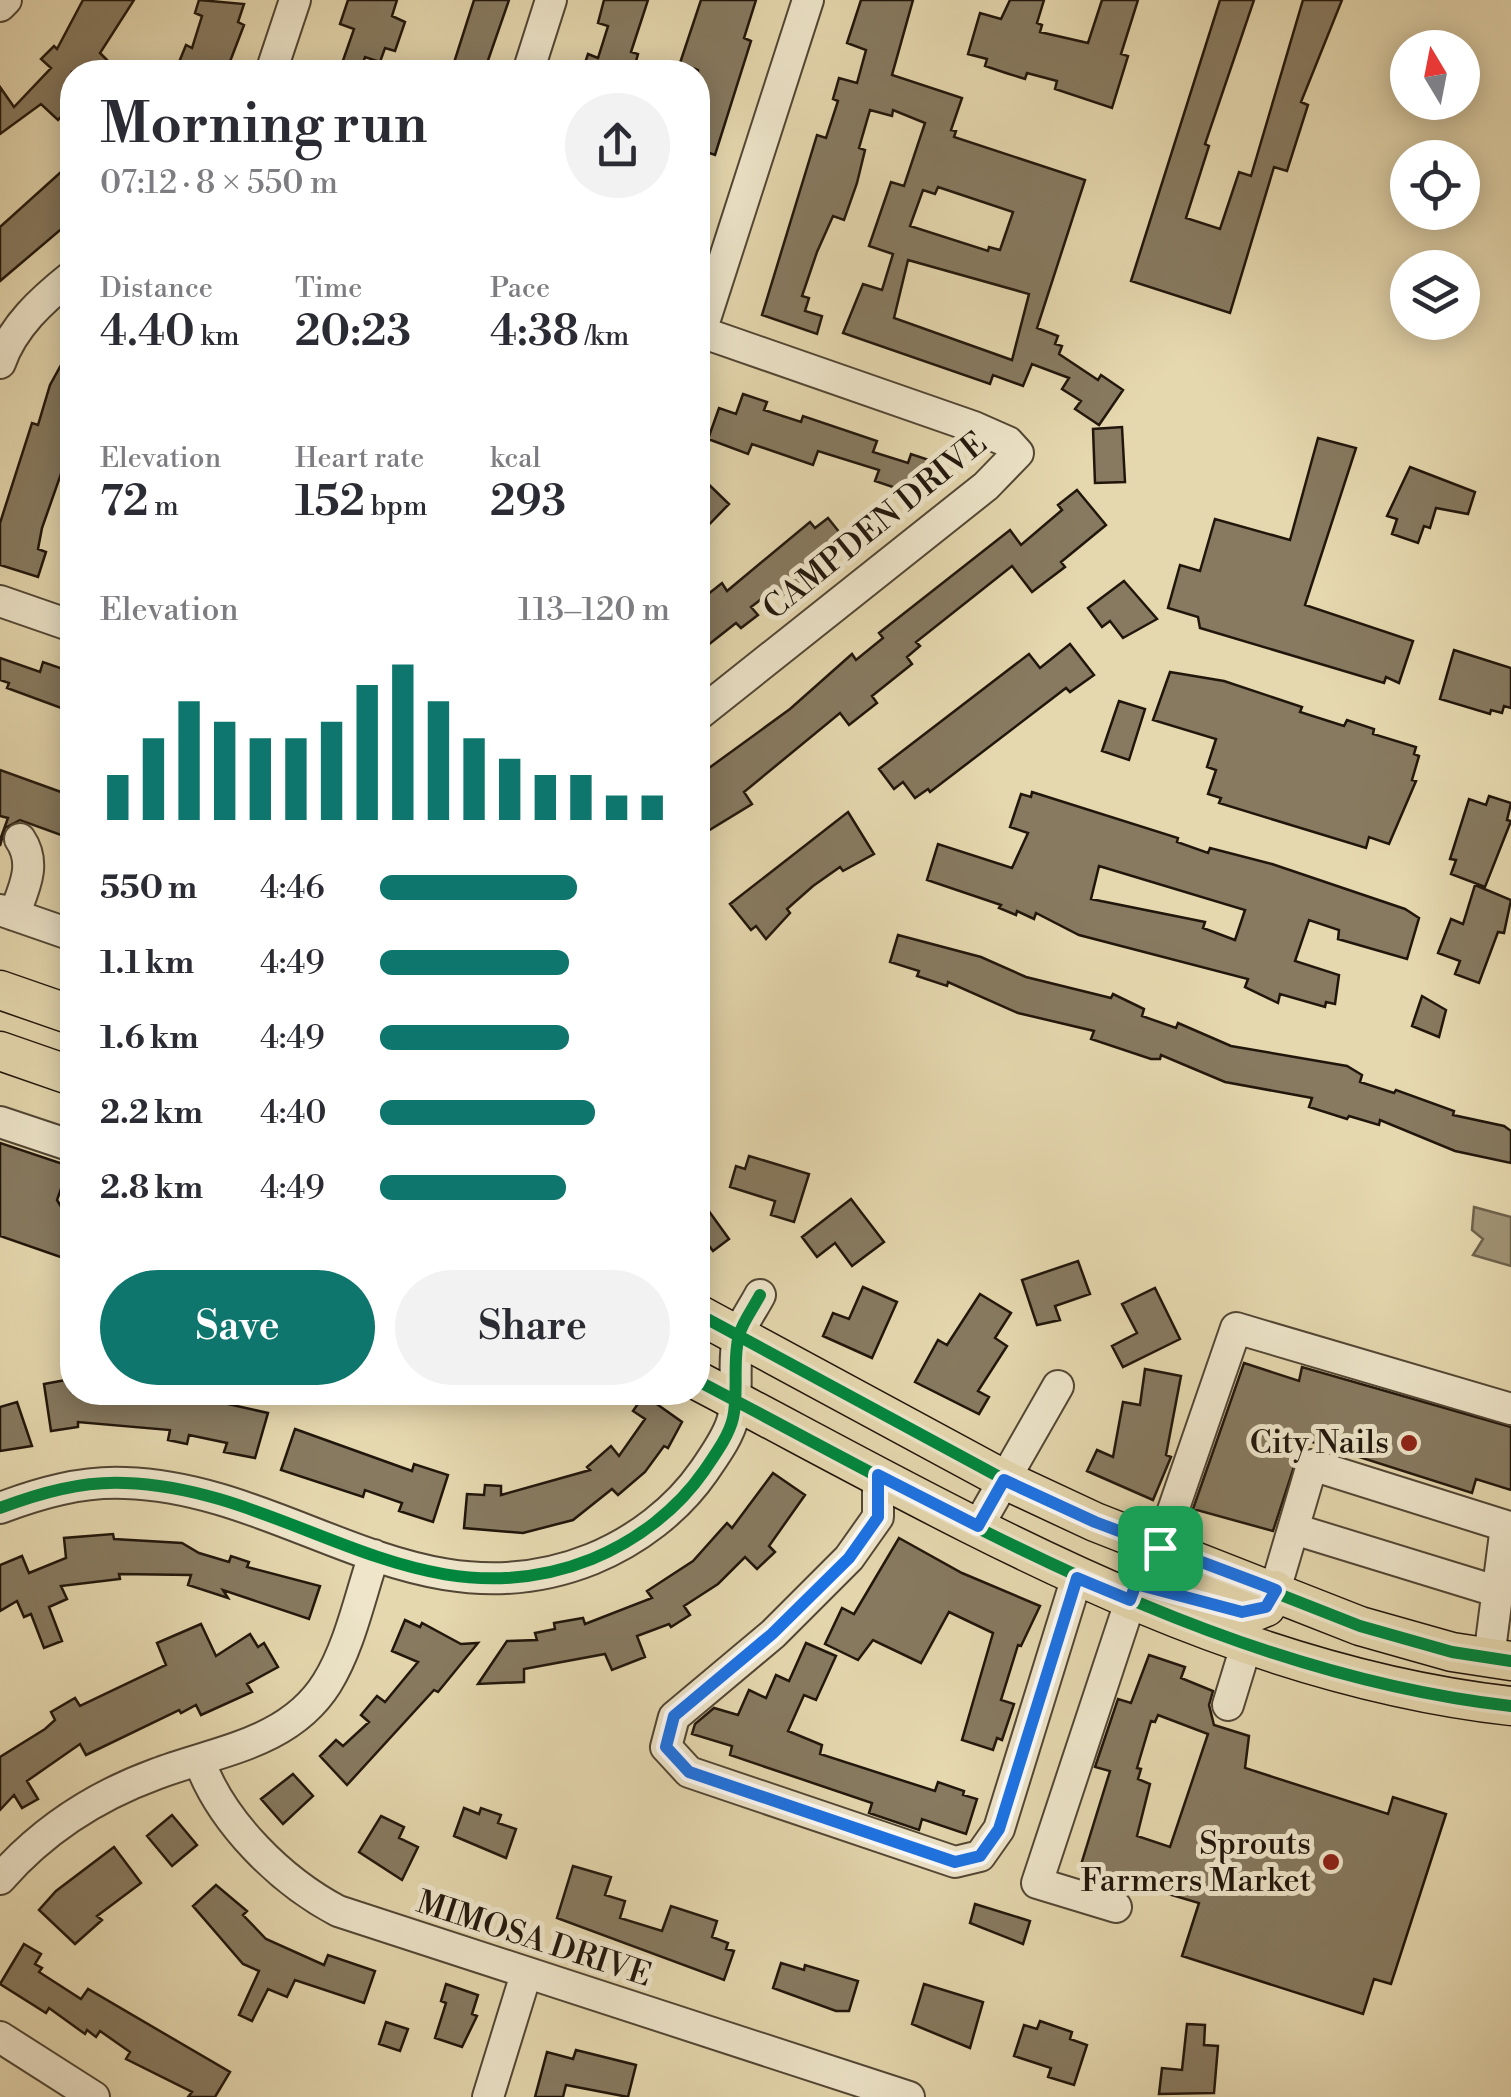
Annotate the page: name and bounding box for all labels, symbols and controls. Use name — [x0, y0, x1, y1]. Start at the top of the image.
north arrow — [1390, 30, 1480, 120]
map controls — [1390, 30, 1480, 340]
text: Morning run — [100, 91, 428, 160]
button: share — [565, 93, 670, 198]
button: locate — [1390, 140, 1480, 230]
text: 07:12 · 8 × 550 m — [100, 163, 338, 203]
button: layers — [1390, 250, 1480, 340]
text: Distance — [100, 271, 213, 306]
text: Time — [295, 271, 362, 306]
text: Pace — [490, 271, 550, 306]
text: 4.40 — [100, 306, 195, 359]
text: 20:23 — [295, 306, 411, 359]
text: 4:38 — [490, 306, 579, 359]
text: km — [195, 319, 240, 354]
text: /km — [579, 319, 629, 354]
street label: CAMPDEN DRIVE — [755, 423, 995, 629]
text: Elevation — [100, 441, 221, 476]
text: Heart rate — [295, 441, 424, 476]
text: kcal — [490, 441, 541, 476]
text: 72 — [100, 476, 148, 529]
text: 152 — [295, 476, 365, 529]
text: 293 — [490, 476, 566, 529]
text: m — [148, 489, 179, 524]
text: bpm — [365, 489, 428, 524]
text: Elevation — [100, 590, 239, 630]
text: 113–120 m — [518, 590, 670, 630]
text: 550 m — [100, 868, 197, 908]
text: 4:46 — [260, 868, 325, 908]
text: 1.1 km — [100, 943, 194, 983]
text: 4:49 — [260, 943, 325, 983]
text: 1.6 km — [100, 1018, 199, 1058]
text: 4:49 — [260, 1018, 325, 1058]
text: 2.2 km — [100, 1093, 203, 1133]
text: 4:40 — [260, 1093, 327, 1133]
text: 2.8 km — [100, 1168, 203, 1208]
text: 4:49 — [260, 1168, 325, 1208]
button: Save — [100, 1270, 375, 1385]
button: Share — [395, 1270, 670, 1385]
place label: City Nails — [1250, 1423, 1389, 1463]
marker: City Nails — [1398, 1432, 1420, 1454]
pin — [1118, 1506, 1203, 1591]
icon: arrive — [1133, 1521, 1188, 1576]
place label: Sprouts Farmers Market — [1081, 1824, 1311, 1901]
marker: Sprouts Farmers Market — [1320, 1851, 1342, 1873]
street label: MIMOSA DRIVE — [412, 1882, 656, 1996]

